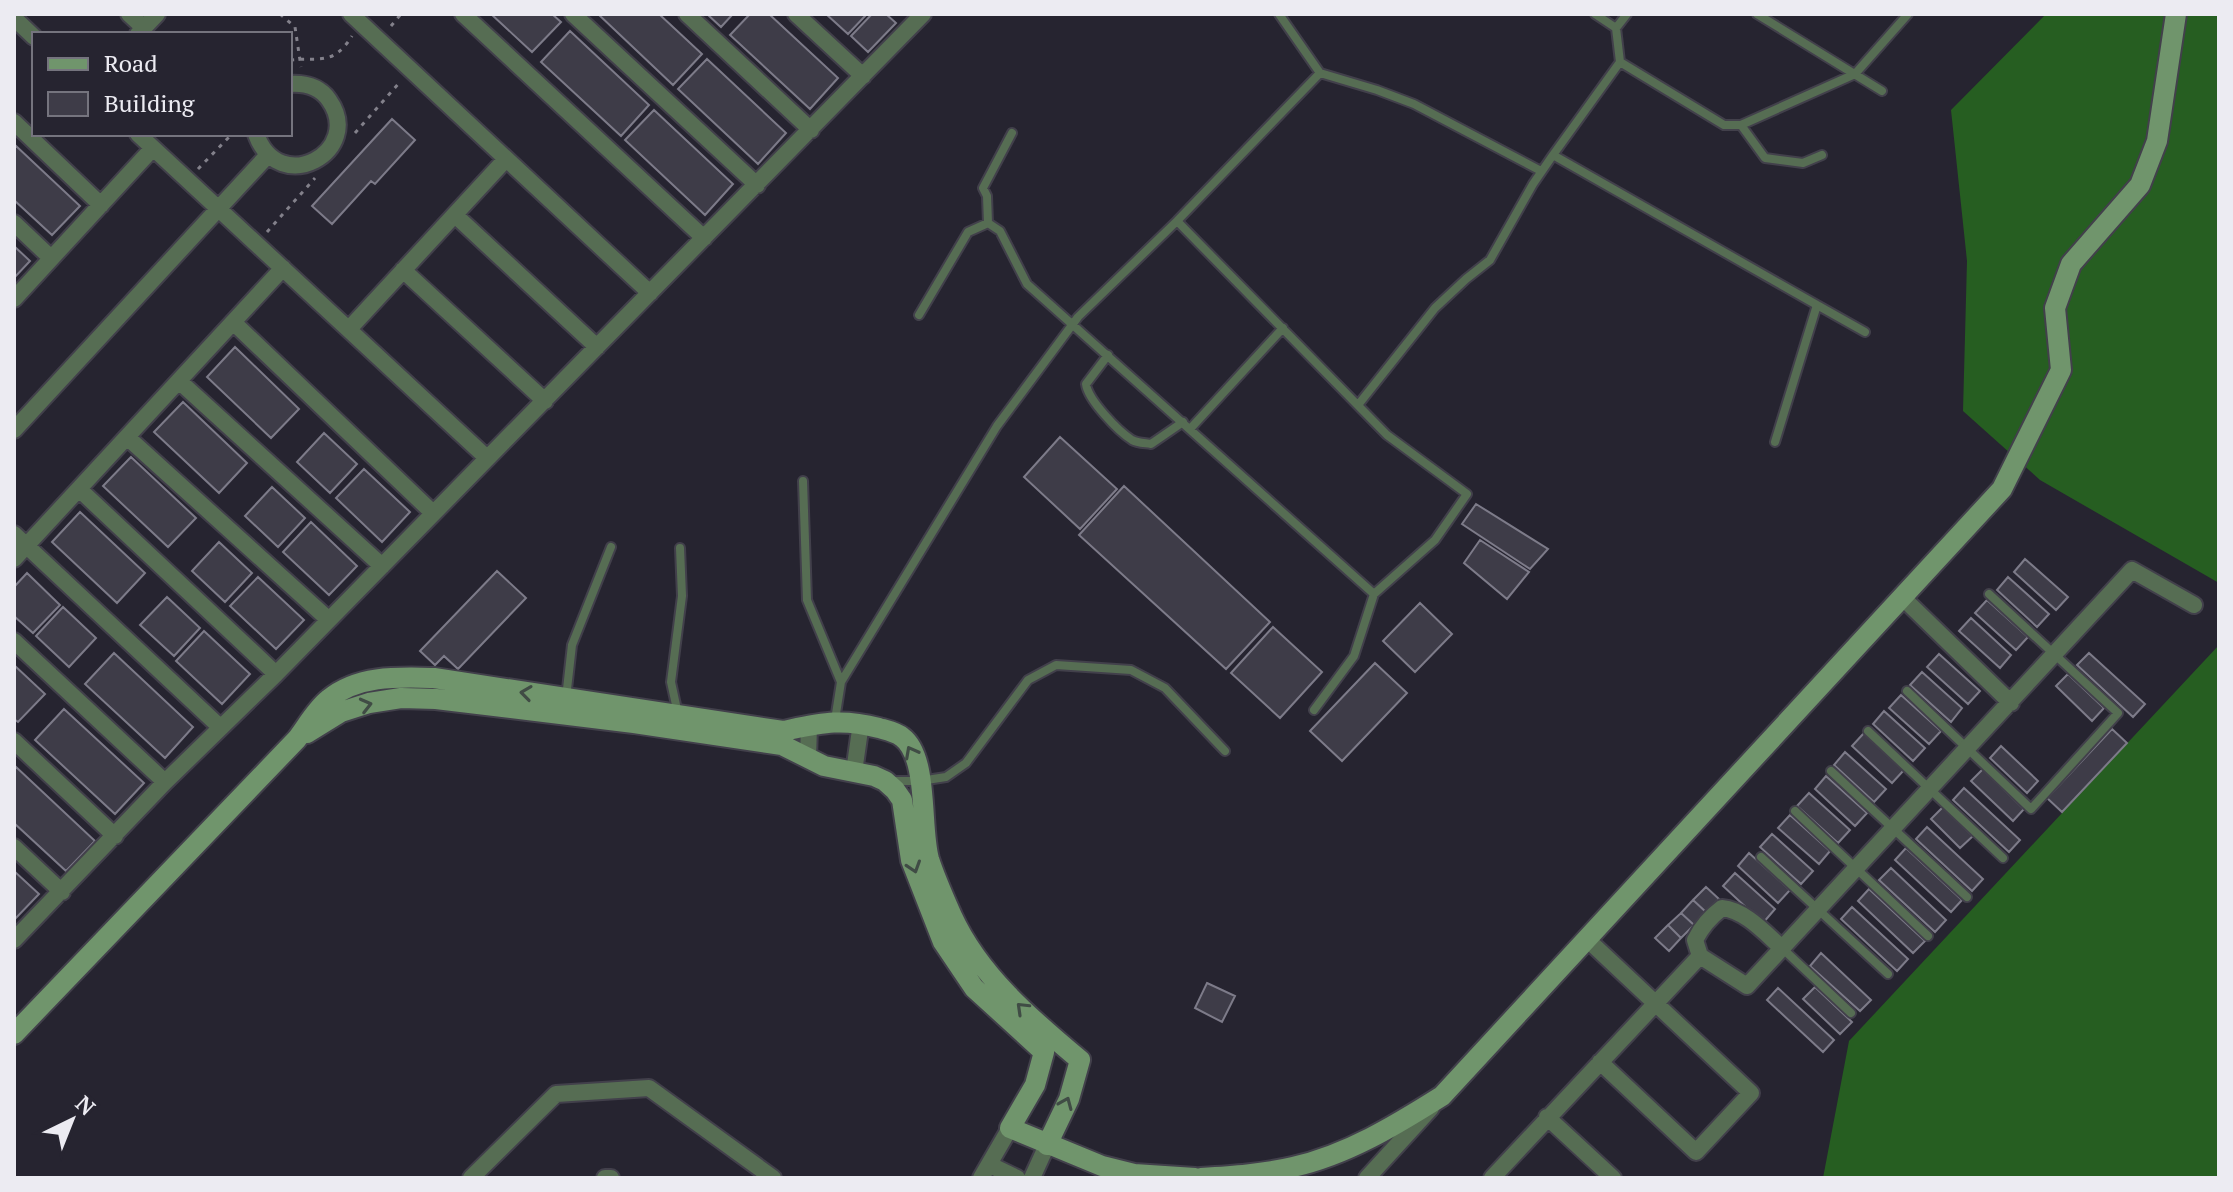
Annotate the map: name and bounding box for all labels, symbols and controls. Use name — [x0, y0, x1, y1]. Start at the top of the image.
legend — [32, 32, 292, 136]
text: Road — [104, 47, 158, 79]
text: Building — [104, 87, 195, 119]
one-way arrow — [519, 685, 533, 702]
one-way arrow — [358, 697, 372, 714]
one-way arrow — [905, 746, 921, 760]
one-way arrow — [905, 860, 921, 874]
one-way arrow — [1017, 1003, 1031, 1017]
north arrow — [32, 1080, 112, 1160]
text: N — [70, 1089, 102, 1122]
one-way arrow — [1057, 1097, 1073, 1111]

